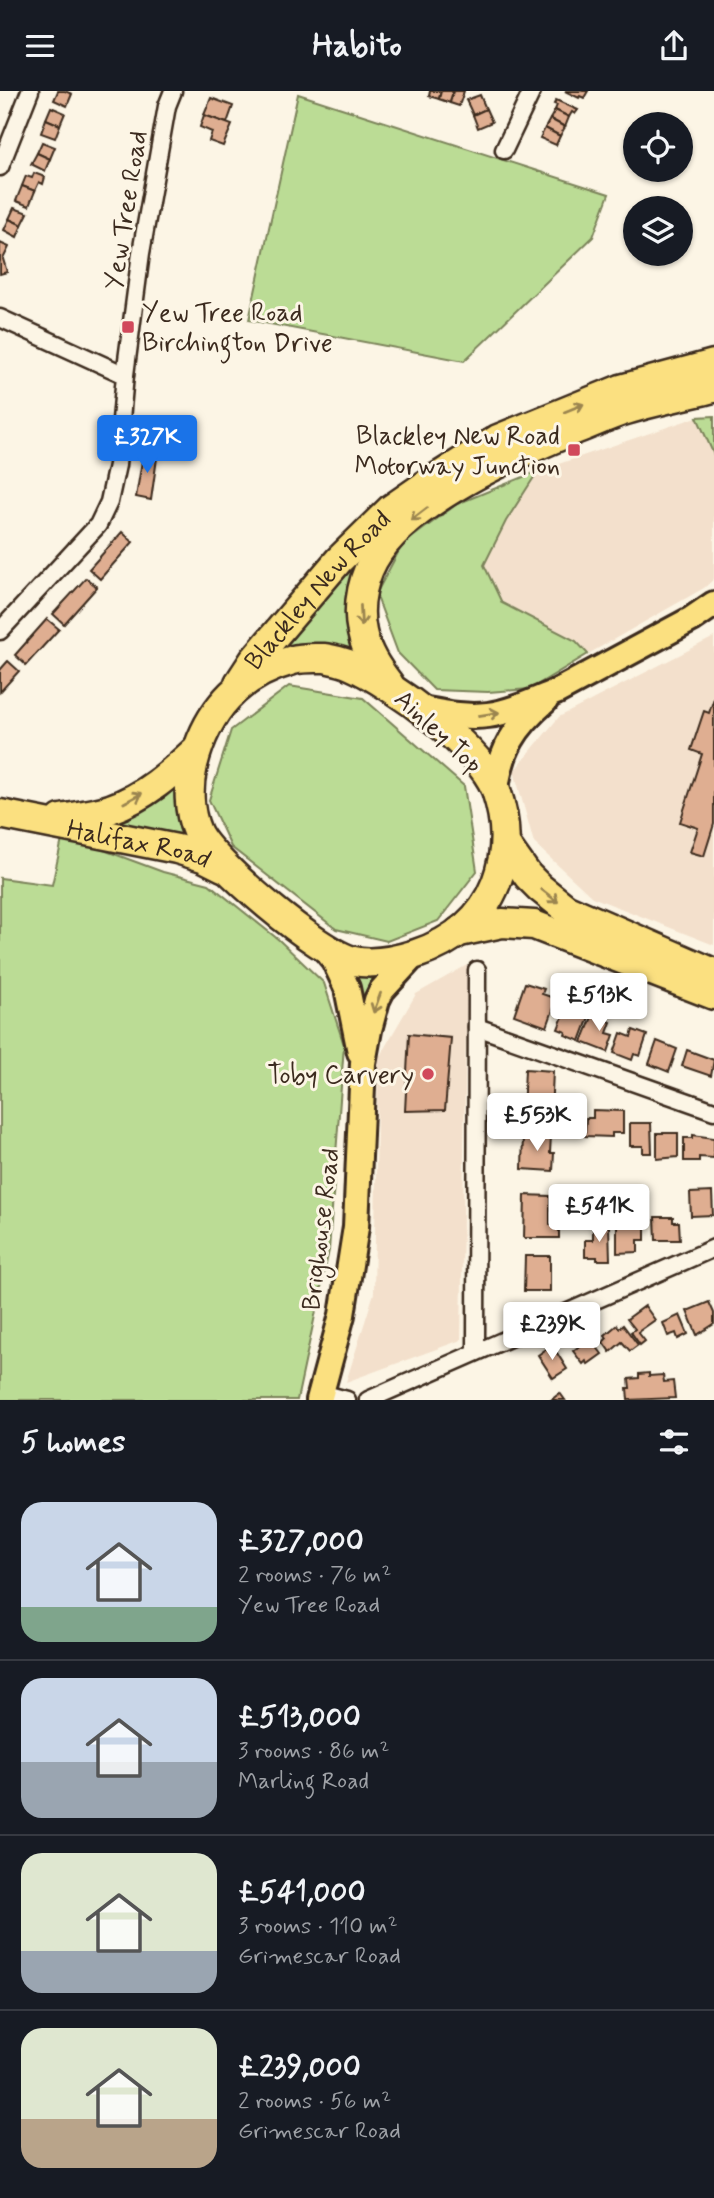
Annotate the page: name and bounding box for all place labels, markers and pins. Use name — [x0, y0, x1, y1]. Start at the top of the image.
place label: Yew Tree Road Birchington Drive — [142, 297, 333, 364]
marker: Yew Tree Road Birchington Drive — [120, 319, 136, 335]
pin: £327K — [98, 415, 196, 475]
place label: Blackley New Road Motorway Junction — [354, 420, 560, 484]
marker: Blackley New Road Motorway Junction — [566, 442, 582, 458]
pin: £513K — [550, 974, 648, 1033]
place label: Toby Carvery — [267, 1059, 414, 1093]
marker: Toby Carvery — [420, 1066, 436, 1082]
pin: £553K — [488, 1093, 586, 1153]
pin: £541K — [550, 1185, 648, 1244]
pin: £239K — [503, 1303, 601, 1362]

